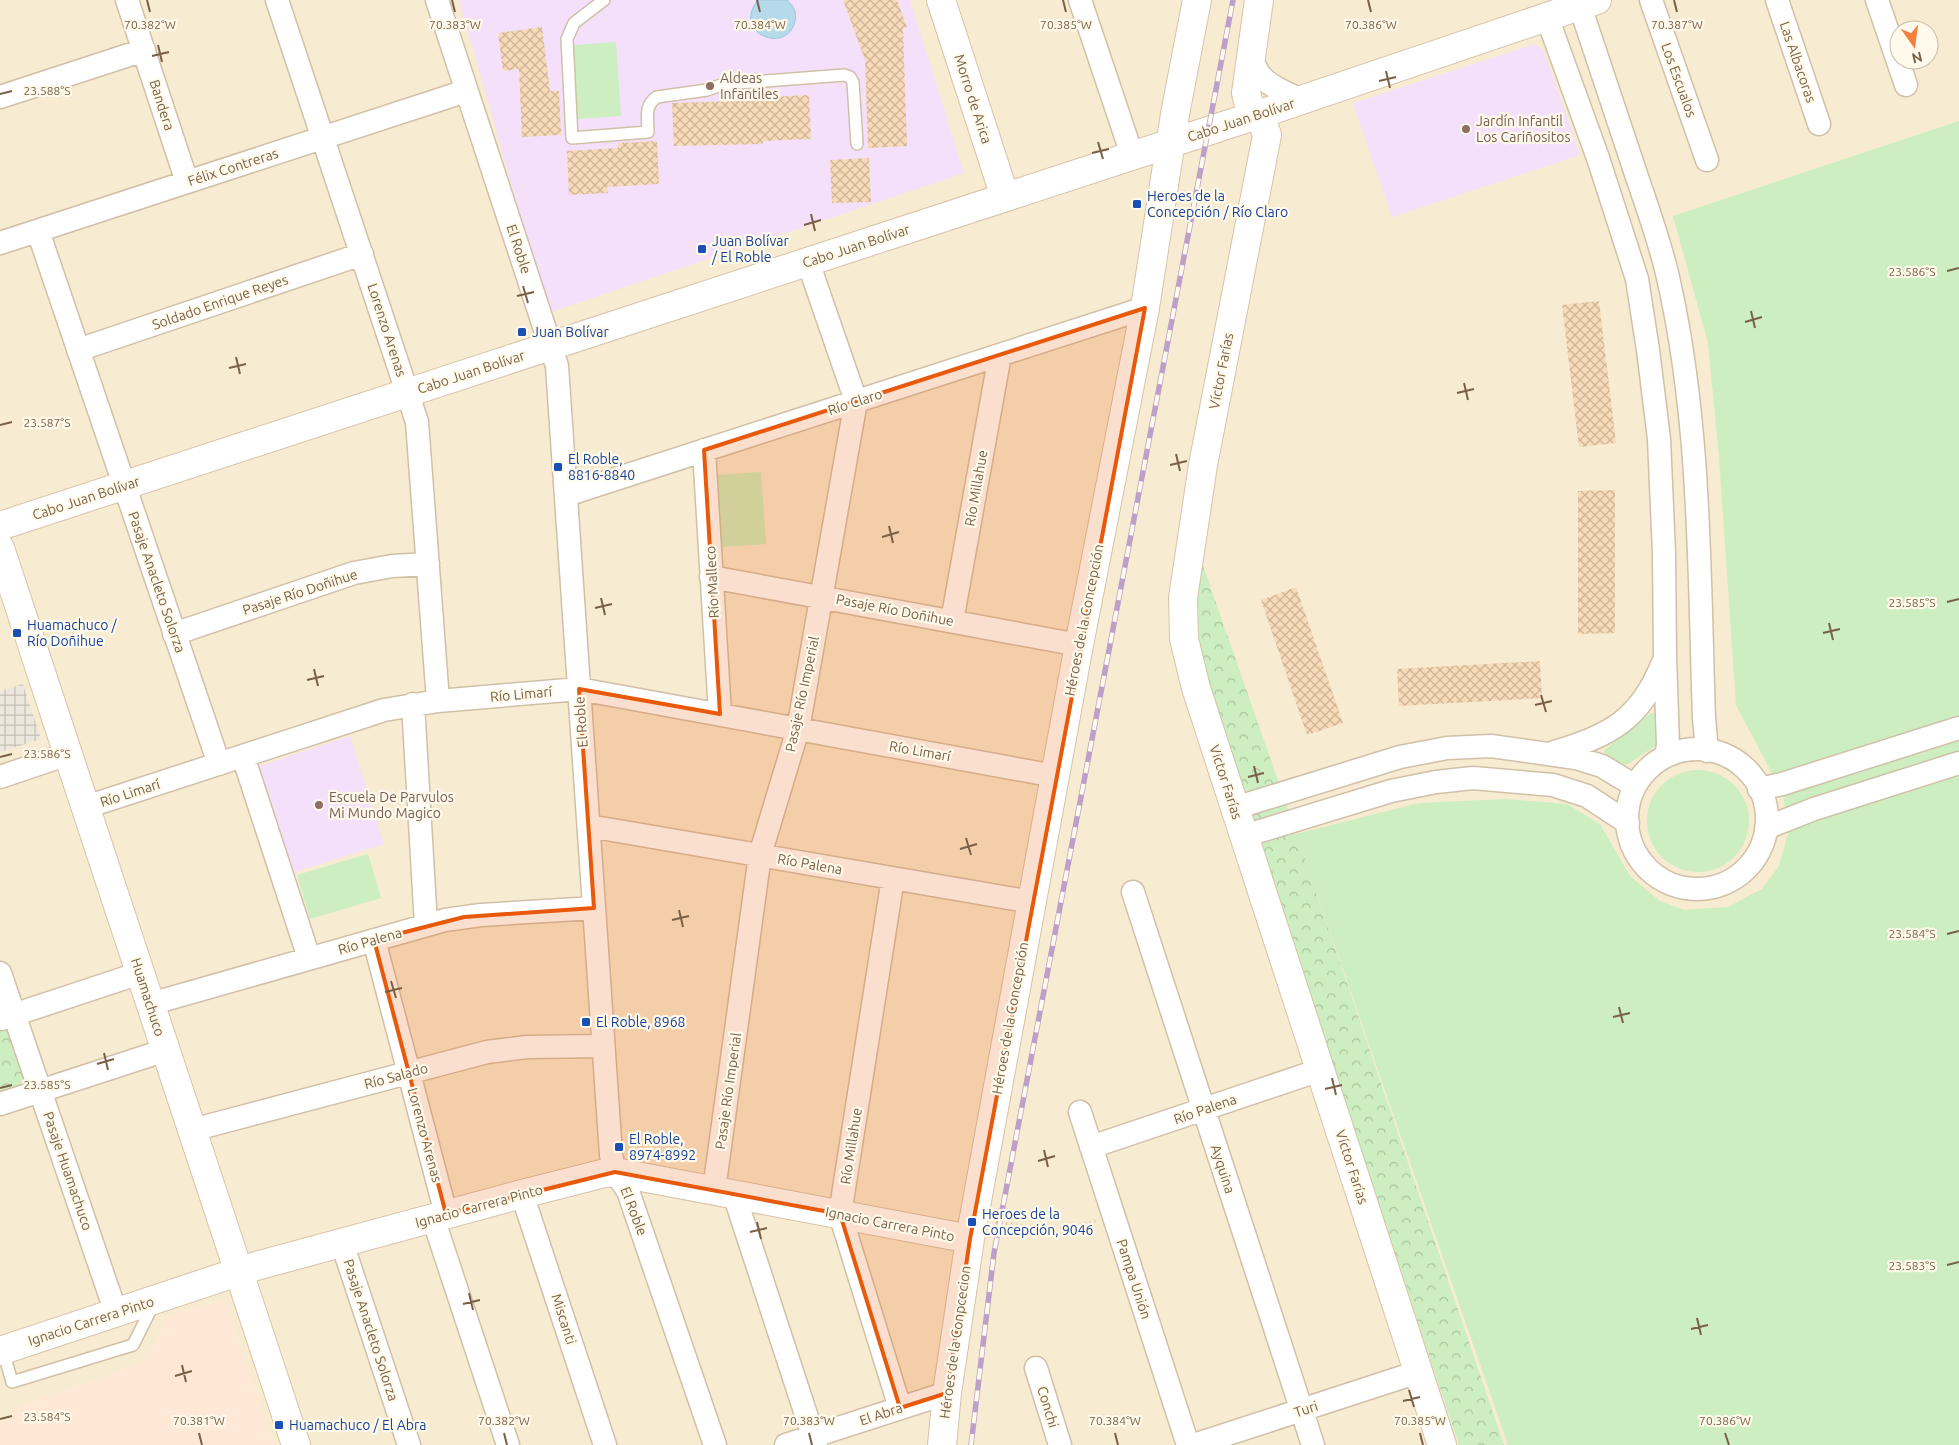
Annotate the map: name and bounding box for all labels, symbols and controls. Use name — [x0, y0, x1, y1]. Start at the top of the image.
text: 70.382°W — [124, 18, 176, 31]
text: 70.383°W — [429, 18, 481, 31]
text: 70.384°W — [734, 18, 786, 31]
text: 70.385°W — [1040, 18, 1092, 31]
text: 70.386°W — [1345, 18, 1397, 31]
text: 70.387°W — [1651, 18, 1703, 31]
street label: Las Albacoras — [1777, 19, 1819, 105]
north arrow — [1889, 20, 1939, 70]
street label: Los Escualos — [1658, 41, 1700, 119]
text: N — [1910, 49, 1924, 67]
street label: Morro de Arica — [951, 52, 995, 146]
place label: Aldeas Infantiles — [720, 70, 778, 102]
street label: Bandera — [146, 78, 178, 132]
marker: Aldeas Infantiles — [704, 80, 716, 92]
text: 23.588°S — [24, 84, 70, 97]
street label: Cabo Juan Bolívar — [1185, 95, 1297, 145]
place label: Jardín Infantil Los Cariñositos — [1476, 113, 1571, 145]
marker: Jardín Infantil Los Cariñositos — [1460, 123, 1472, 135]
street label: Félix Contreras — [186, 145, 280, 189]
place label: Heroes de la Concepción / Río Claro — [1147, 188, 1288, 220]
marker: Heroes de la Concepción / Río Claro — [1131, 198, 1143, 210]
street label: Cabo Juan Bolívar — [800, 221, 912, 271]
street label: El Roble — [503, 222, 535, 276]
place label: Juan Bolívar / El Roble — [711, 233, 789, 265]
marker: Juan Bolívar / El Roble — [696, 243, 708, 255]
text: 23.586°S — [1889, 265, 1935, 278]
street label: Soldado Enrique Reyes — [150, 271, 290, 333]
street label: Lorenzo Arenas — [364, 281, 410, 379]
place label: Juan Bolívar — [532, 324, 609, 340]
marker: Juan Bolívar — [516, 326, 528, 338]
street label: Víctor Farías — [1206, 331, 1236, 411]
street label: Cabo Juan Bolívar — [415, 347, 527, 397]
street label: Río Claro — [826, 386, 884, 418]
text: 23.587°S — [24, 416, 70, 429]
street label: Río Millahue — [961, 449, 991, 527]
place label: El Roble, 8816-8840 — [568, 451, 635, 483]
marker: El Roble, 8816-8840 — [552, 461, 564, 473]
street label: Cabo Juan Bolívar — [30, 473, 142, 523]
street label: Pasaje Anacleto Solorza — [125, 509, 189, 655]
street label: Héroes de la Concepción — [1061, 543, 1107, 697]
street label: Río Malleco — [702, 545, 722, 619]
street label: Pasaje Río Doñihue — [241, 566, 359, 618]
street label: Pasaje Río Doñihue — [835, 591, 955, 629]
text: 23.585°S — [1889, 596, 1935, 609]
place label: Huamachuco / Río Doñihue — [27, 617, 118, 649]
marker: Huamachuco / Río Doñihue — [11, 627, 23, 639]
street label: Pasaje Río Imperial — [782, 634, 822, 753]
street label: Río Limarí — [489, 683, 553, 705]
street label: El Roble — [571, 696, 591, 748]
street label: Río Limarí — [888, 738, 953, 764]
street label: Víctor Farías — [1206, 743, 1246, 821]
text: 23.586°S — [24, 747, 70, 760]
street label: Río Limarí — [98, 776, 163, 810]
place label: Escuela De Parvulos Mi Mundo Magico — [329, 789, 454, 821]
marker: Escuela De Parvulos Mi Mundo Magico — [313, 799, 325, 811]
street label: Río Palena — [776, 850, 844, 878]
street label: Río Palena — [336, 924, 404, 958]
text: 23.584°S — [1889, 927, 1935, 940]
street label: Héroes de la Concepción — [989, 941, 1031, 1095]
street label: Huamachuco — [128, 956, 168, 1038]
place label: El Roble, 8968 — [596, 1014, 686, 1030]
marker: El Roble, 8968 — [580, 1016, 592, 1028]
street label: Pasaje Río Imperial — [712, 1031, 744, 1150]
street label: Río Salado — [362, 1060, 430, 1092]
text: 23.585°S — [24, 1078, 70, 1091]
street label: Lorenzo Arenas — [405, 1086, 445, 1184]
street label: Río Palena — [1171, 1091, 1239, 1127]
street label: Río Millahue — [837, 1107, 865, 1185]
street label: Pasaje Huamachuco — [40, 1110, 96, 1232]
street label: Víctor Farías — [1332, 1128, 1372, 1206]
place label: El Roble, 8974-8992 — [629, 1131, 696, 1163]
marker: El Roble, 8974-8992 — [613, 1141, 625, 1153]
street label: Ayquina — [1208, 1142, 1238, 1196]
street label: Ignacio Carrera Pinto — [413, 1181, 545, 1231]
street label: El Roble — [617, 1184, 651, 1238]
street label: Ignacio Carrera Pinto — [824, 1204, 956, 1244]
place label: Heroes de la Concepción, 9046 — [982, 1206, 1094, 1238]
marker: Heroes de la Concepción, 9046 — [966, 1216, 978, 1228]
street label: Pampa Unión — [1114, 1237, 1154, 1321]
street label: Pasaje Anacleto Solorza — [340, 1257, 402, 1403]
text: 23.583°S — [1889, 1259, 1935, 1272]
street label: Héroes de la Conpcecion — [936, 1264, 974, 1420]
street label: Miscanti — [548, 1292, 580, 1346]
street label: Ignacio Carrera Pinto — [26, 1293, 156, 1349]
street label: Conchi — [1034, 1384, 1062, 1430]
street label: Turi — [1292, 1398, 1320, 1420]
street label: El Abra — [857, 1400, 905, 1428]
text: 23.584°S — [24, 1410, 70, 1423]
text: 70.381°W — [173, 1414, 225, 1427]
text: 70.382°W — [478, 1414, 530, 1427]
text: 70.383°W — [783, 1414, 835, 1427]
text: 70.384°W — [1089, 1414, 1141, 1427]
text: 70.385°W — [1394, 1414, 1446, 1427]
text: 70.386°W — [1699, 1414, 1751, 1427]
place label: Huamachuco / El Abra — [289, 1417, 426, 1433]
marker: Huamachuco / El Abra — [273, 1419, 285, 1431]

